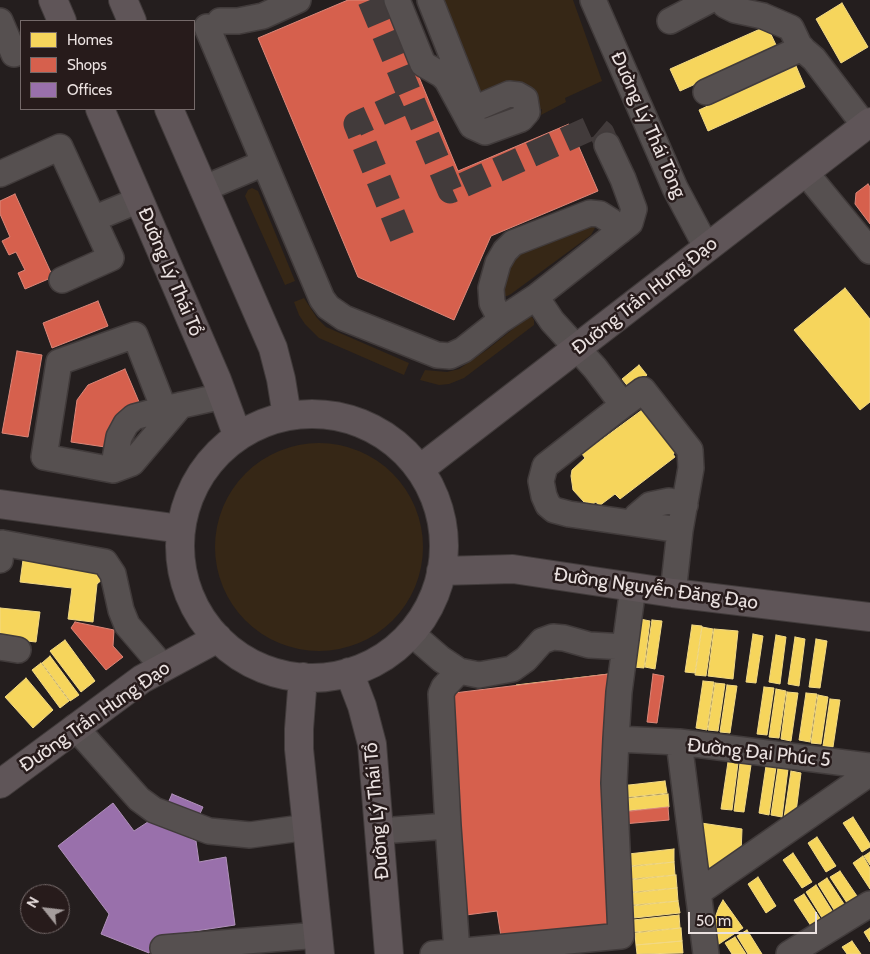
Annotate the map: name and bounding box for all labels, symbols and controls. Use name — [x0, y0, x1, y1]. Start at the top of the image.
legend — [20, 20, 195, 110]
text: Homes — [67, 31, 113, 49]
street label: Đường Lý Thái Tông — [606, 48, 690, 202]
text: Shops — [67, 56, 107, 74]
text: Offices — [67, 81, 112, 99]
street label: Đường Lý Thái Tổ — [133, 204, 207, 340]
street label: Đường Trần Hưng Đạo — [568, 232, 722, 360]
street label: Đường Nguyễn Đăng Đạo — [552, 563, 760, 615]
street label: Đường Trần Hưng Đạo — [16, 657, 174, 777]
street label: Đường Đại Phúc 5 — [686, 734, 832, 772]
street label: Đường Lý Thái Tổ — [360, 742, 394, 880]
north arrow — [20, 884, 70, 934]
text: N — [22, 894, 43, 911]
scale bar — [690, 902, 819, 934]
text: 50 m — [696, 912, 731, 930]

